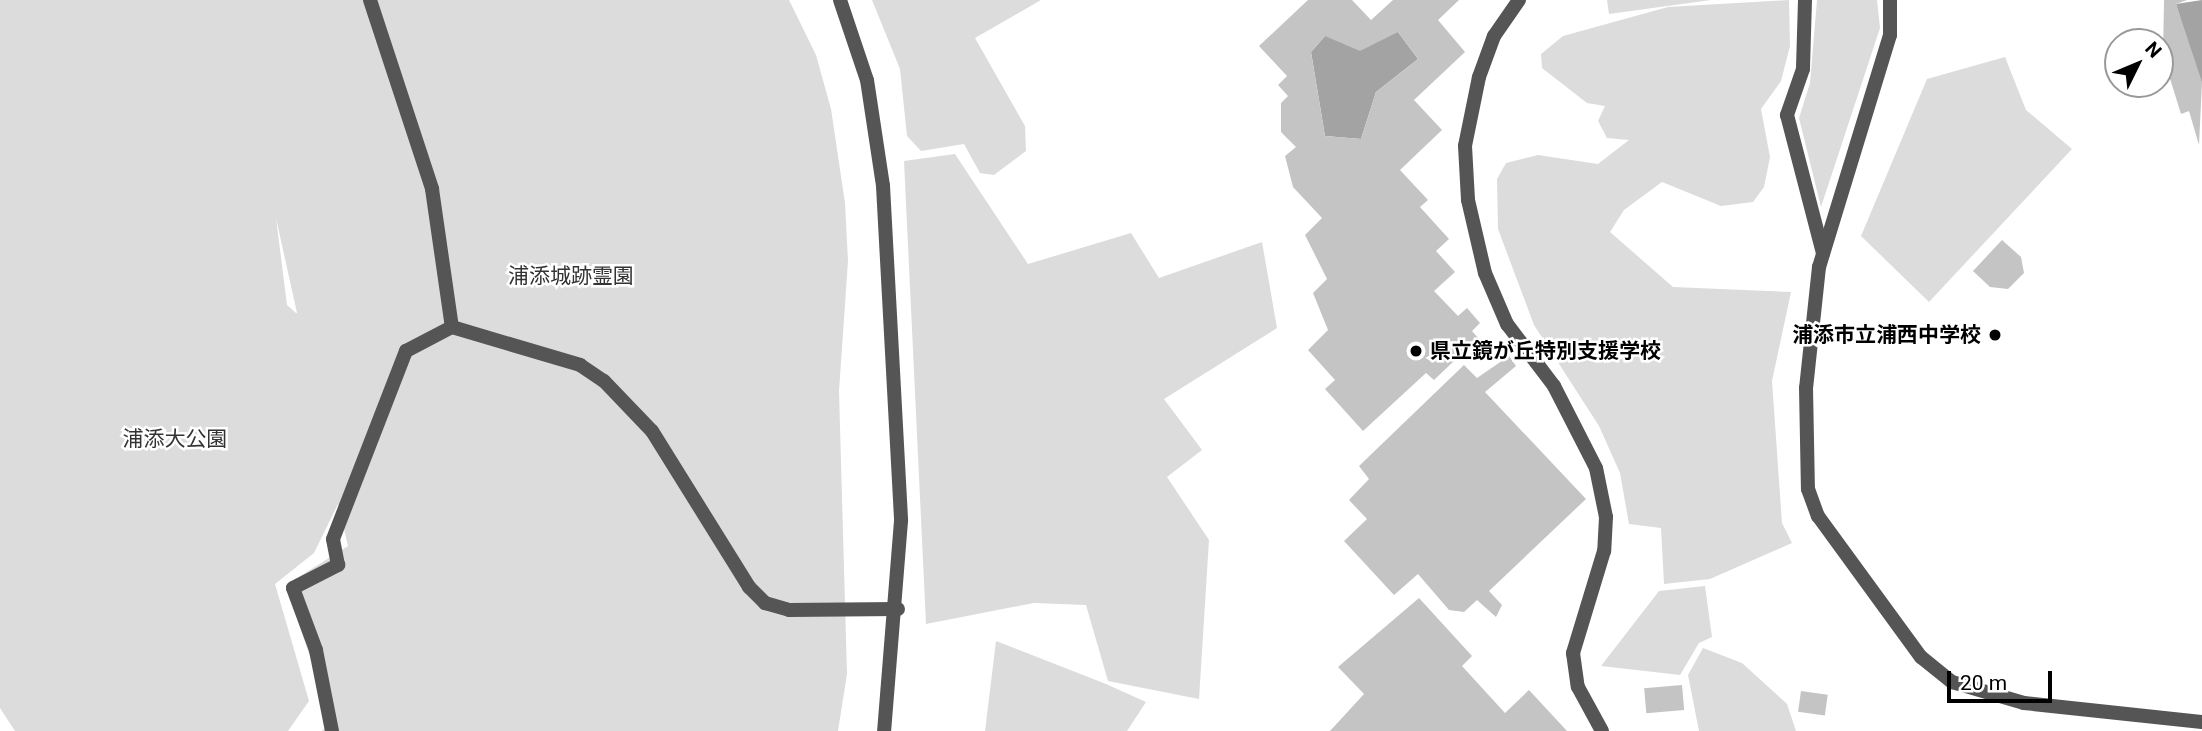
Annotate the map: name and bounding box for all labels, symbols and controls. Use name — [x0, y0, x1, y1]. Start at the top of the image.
north arrow — [2104, 28, 2174, 98]
text: N — [2140, 37, 2166, 62]
park label: 浦添城跡霊園 — [508, 263, 634, 289]
place label: 浦添市立浦西中学校 — [1792, 322, 1981, 348]
marker: 浦添市立浦西中学校 — [1987, 327, 2003, 343]
place label: 県立鏡が丘特別支援学校 — [1430, 338, 1661, 364]
marker: 県立鏡が丘特別支援学校 — [1408, 343, 1424, 359]
park label: 浦添大公園 — [123, 426, 227, 452]
scale bar — [1950, 658, 2055, 702]
text: 20 m — [1960, 671, 2007, 695]

